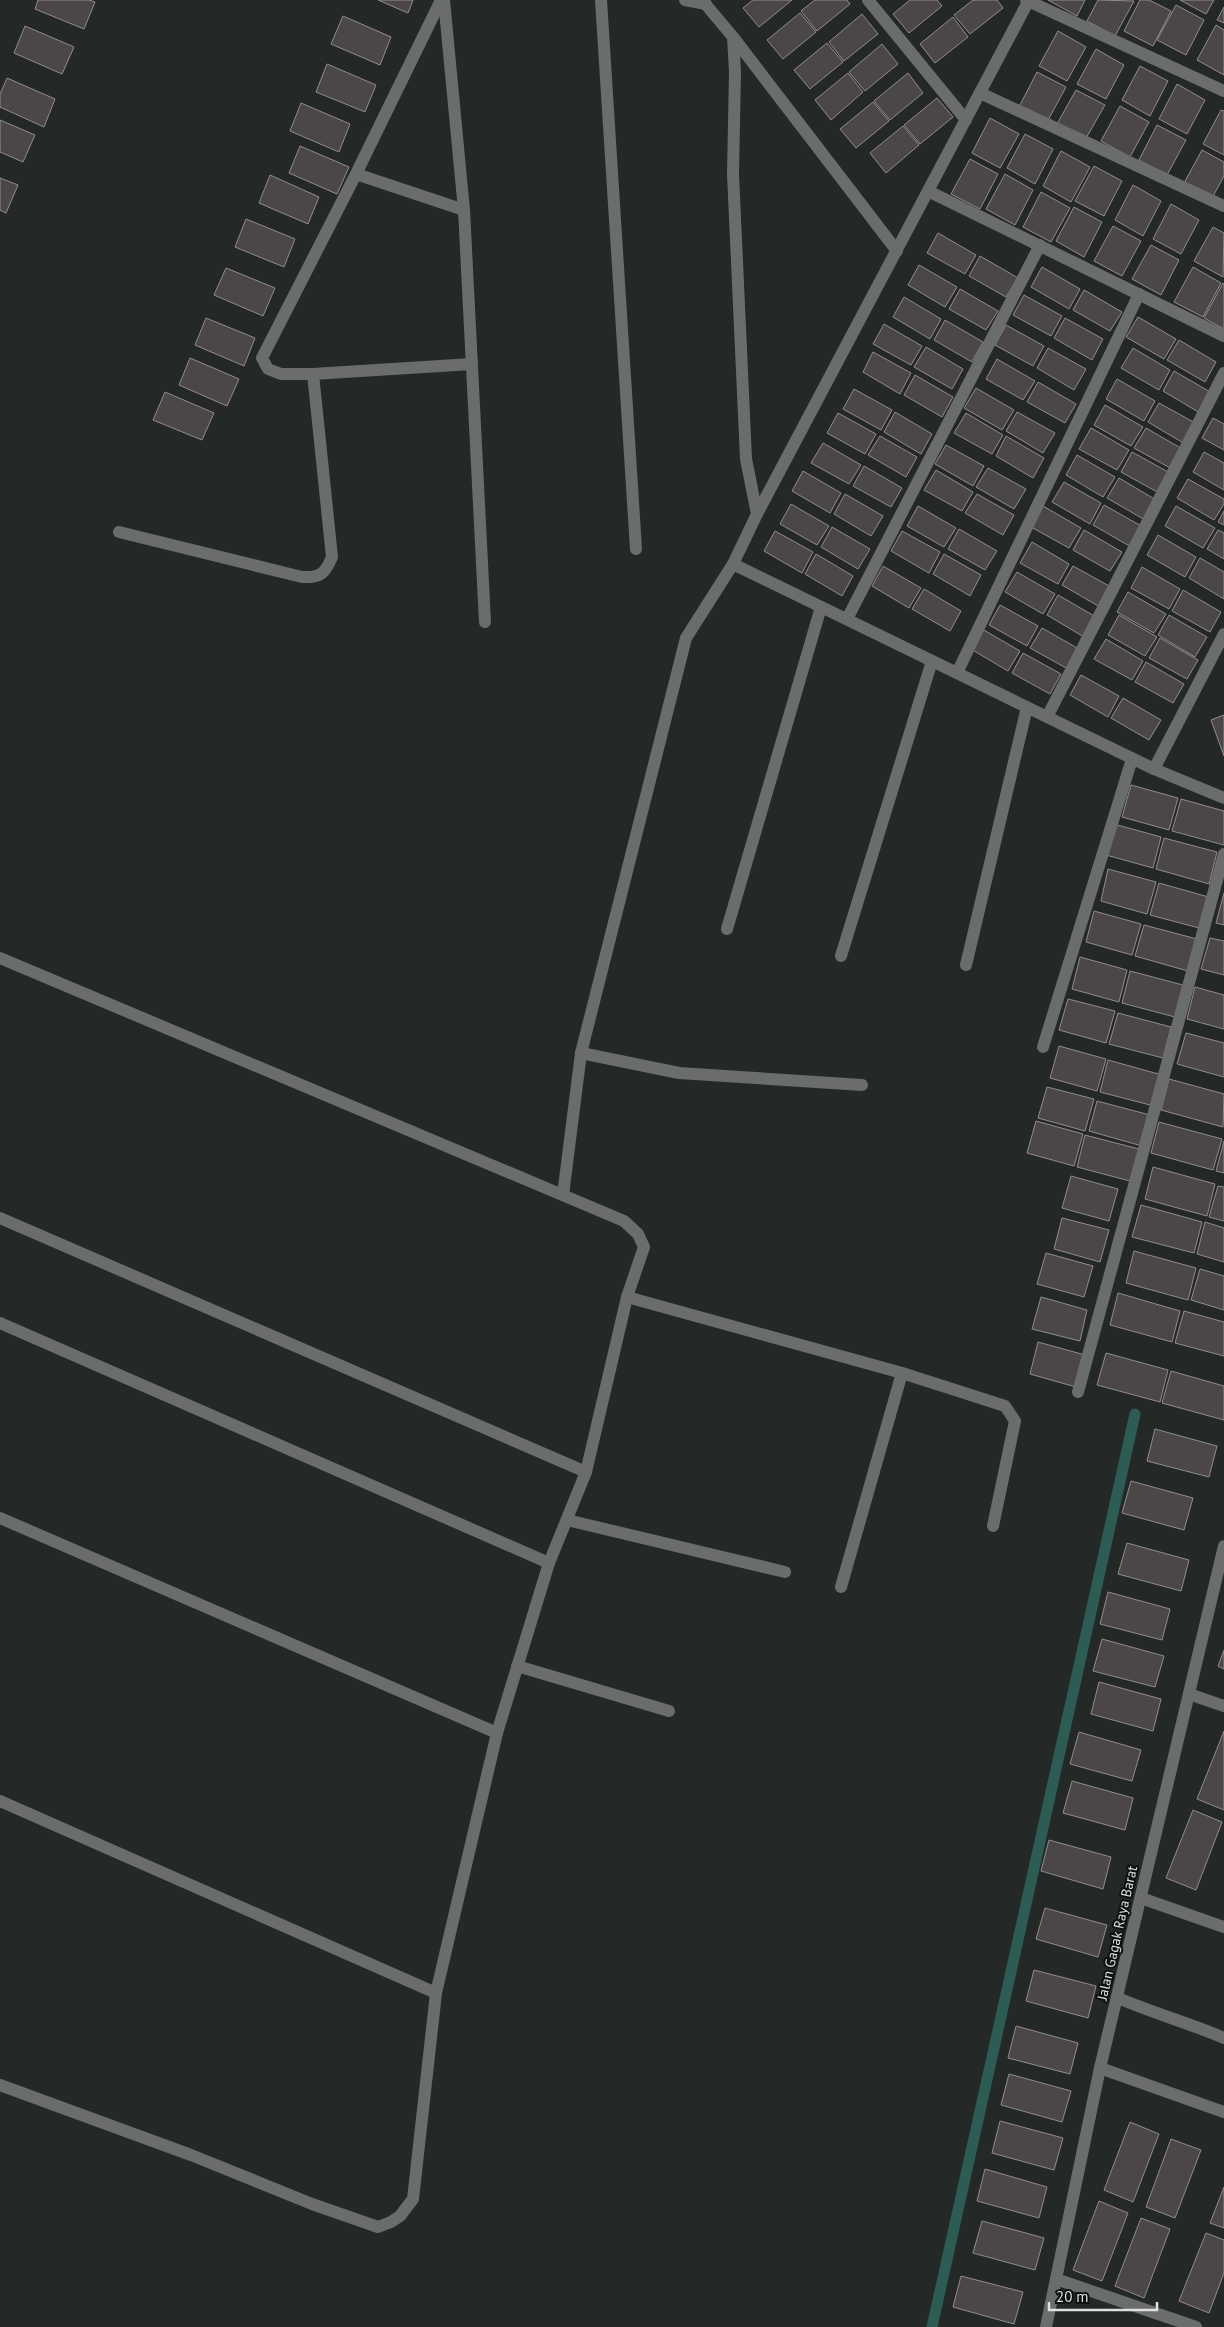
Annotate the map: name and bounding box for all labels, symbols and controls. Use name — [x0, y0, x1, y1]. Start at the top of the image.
street label: Jalan Gagak Raya Barat — [1093, 1864, 1141, 2003]
scale bar — [1049, 2280, 1156, 2312]
text: 20 m — [1056, 2287, 1089, 2306]

